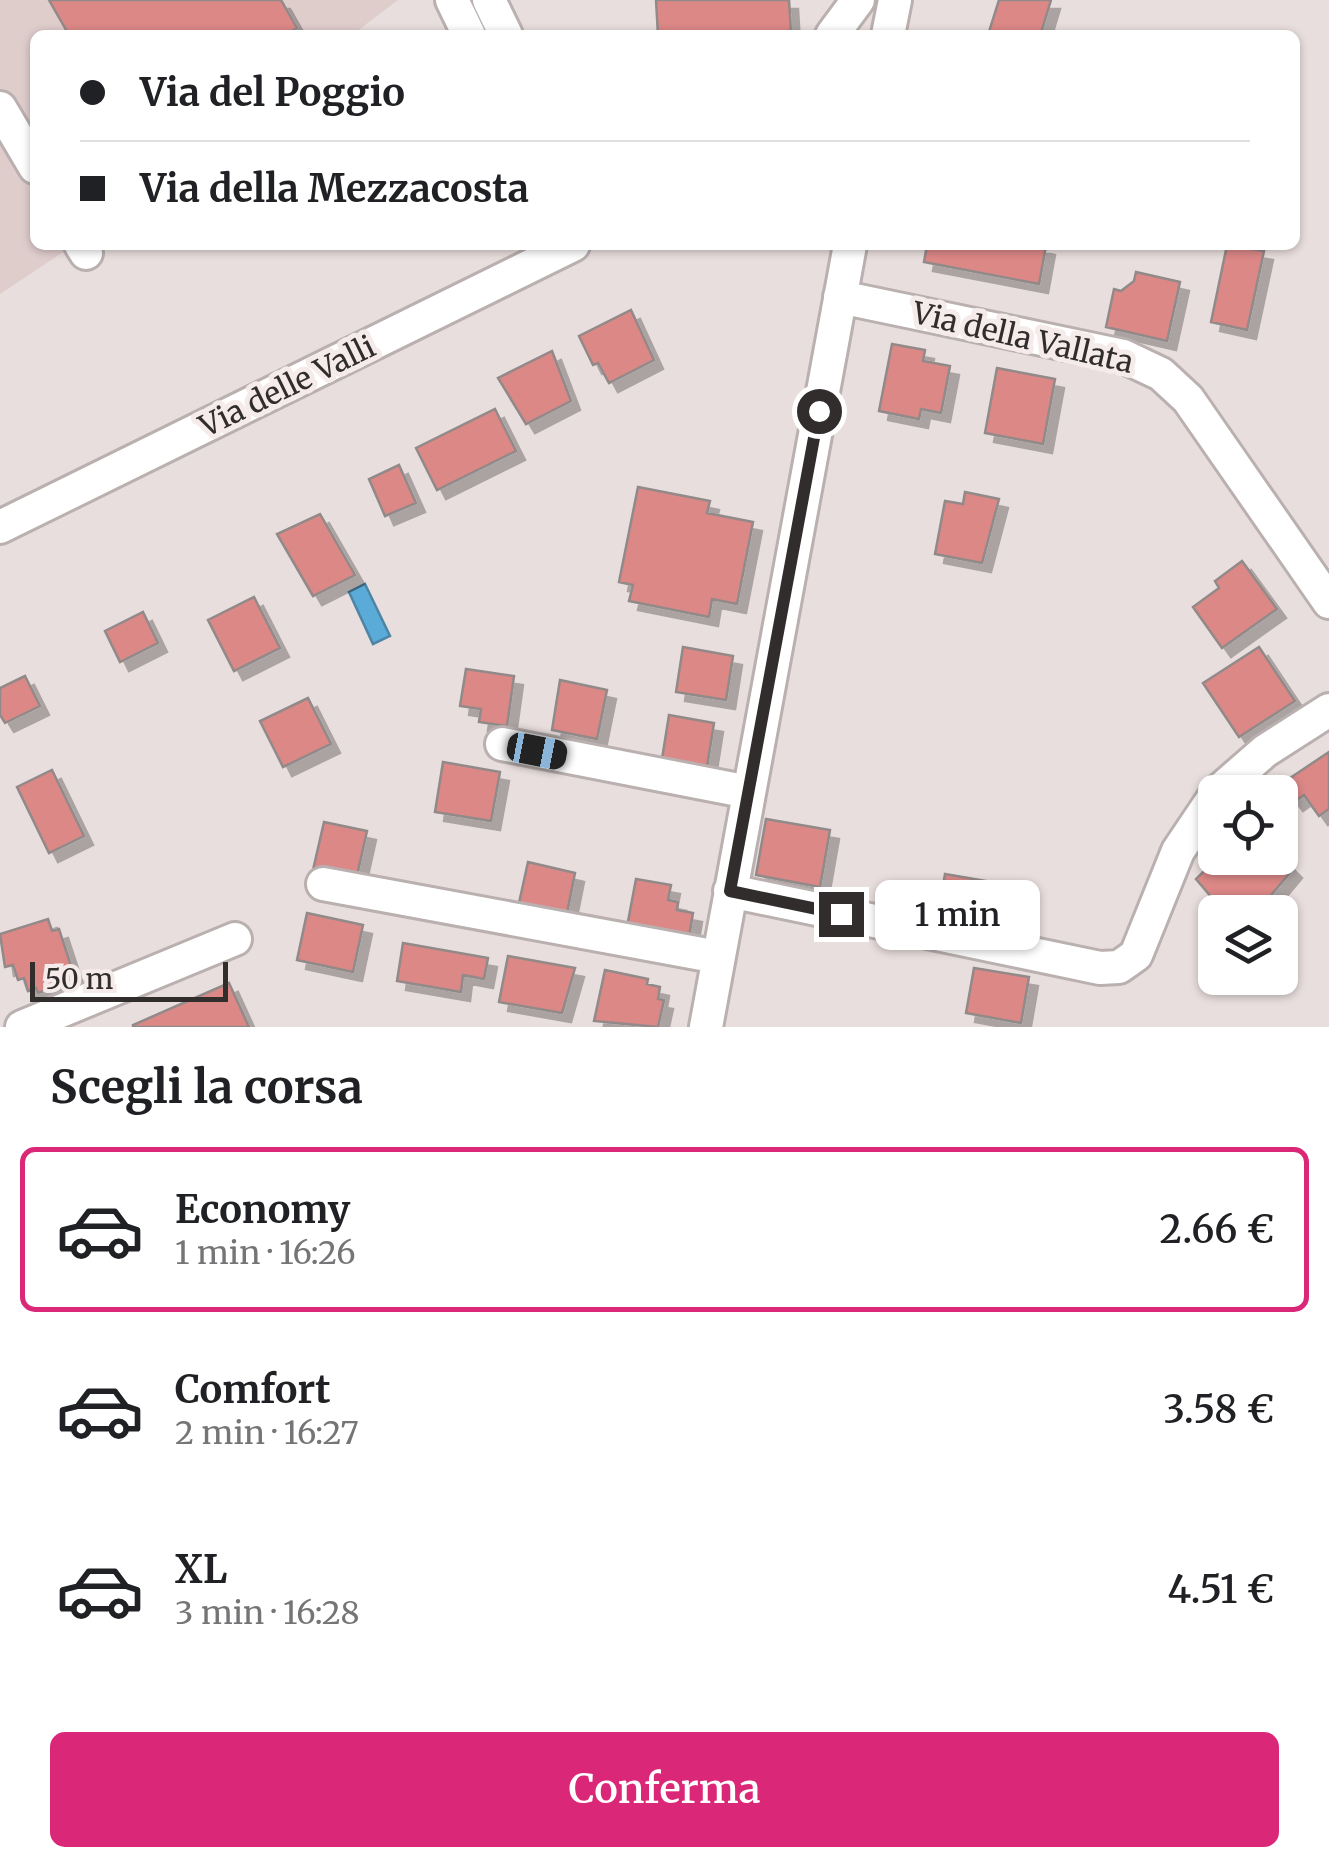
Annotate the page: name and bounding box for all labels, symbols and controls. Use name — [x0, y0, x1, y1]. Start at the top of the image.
text: Via del Poggio — [140, 69, 405, 116]
text: Via della Mezzacosta — [140, 165, 529, 212]
street label: Via della Vallata — [908, 293, 1137, 381]
street label: Via delle Valli — [192, 327, 381, 445]
route start — [797, 389, 842, 434]
car — [505, 731, 569, 771]
map controls — [1198, 775, 1298, 995]
button: locate — [1198, 775, 1298, 875]
callout: 1 min — [876, 879, 1041, 949]
route end — [819, 892, 864, 937]
text: 1 min — [914, 895, 1001, 935]
button: layers — [1198, 895, 1298, 995]
scale bar — [30, 957, 228, 1001]
text: 50 m — [45, 961, 113, 997]
text: Scegli la corsa — [50, 1059, 363, 1115]
icon: car — [55, 1185, 145, 1275]
text: Economy — [175, 1186, 350, 1233]
text: 2.66 € — [1159, 1206, 1274, 1253]
text: 1 min · 16:26 — [175, 1233, 356, 1273]
icon: car — [55, 1365, 145, 1455]
text: Comfort — [175, 1366, 331, 1413]
text: 3.58 € — [1163, 1386, 1274, 1433]
text: 2 min · 16:27 — [175, 1413, 359, 1453]
icon: car — [55, 1545, 145, 1635]
text: XL — [175, 1546, 227, 1593]
text: 4.51 € — [1167, 1566, 1274, 1613]
text: 3 min · 16:28 — [175, 1593, 360, 1633]
button: Conferma — [50, 1732, 1279, 1847]

